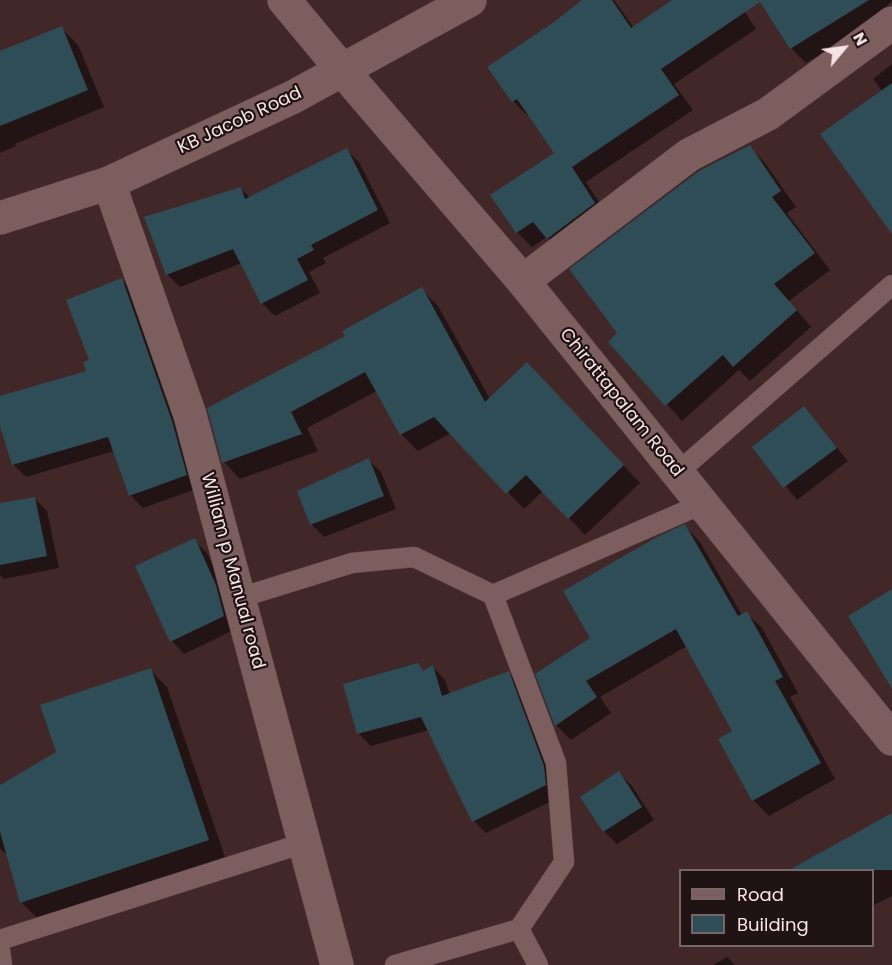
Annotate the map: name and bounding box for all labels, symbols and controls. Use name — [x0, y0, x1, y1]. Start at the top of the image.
north arrow — [814, 18, 874, 78]
text: N — [847, 28, 873, 50]
street label: KB Jacob Road — [174, 83, 306, 159]
street label: Chirattapalam Road — [554, 324, 688, 482]
street label: William p Manual road — [195, 470, 269, 672]
legend — [679, 869, 874, 947]
text: Road — [737, 882, 784, 907]
text: Building — [737, 912, 809, 937]

